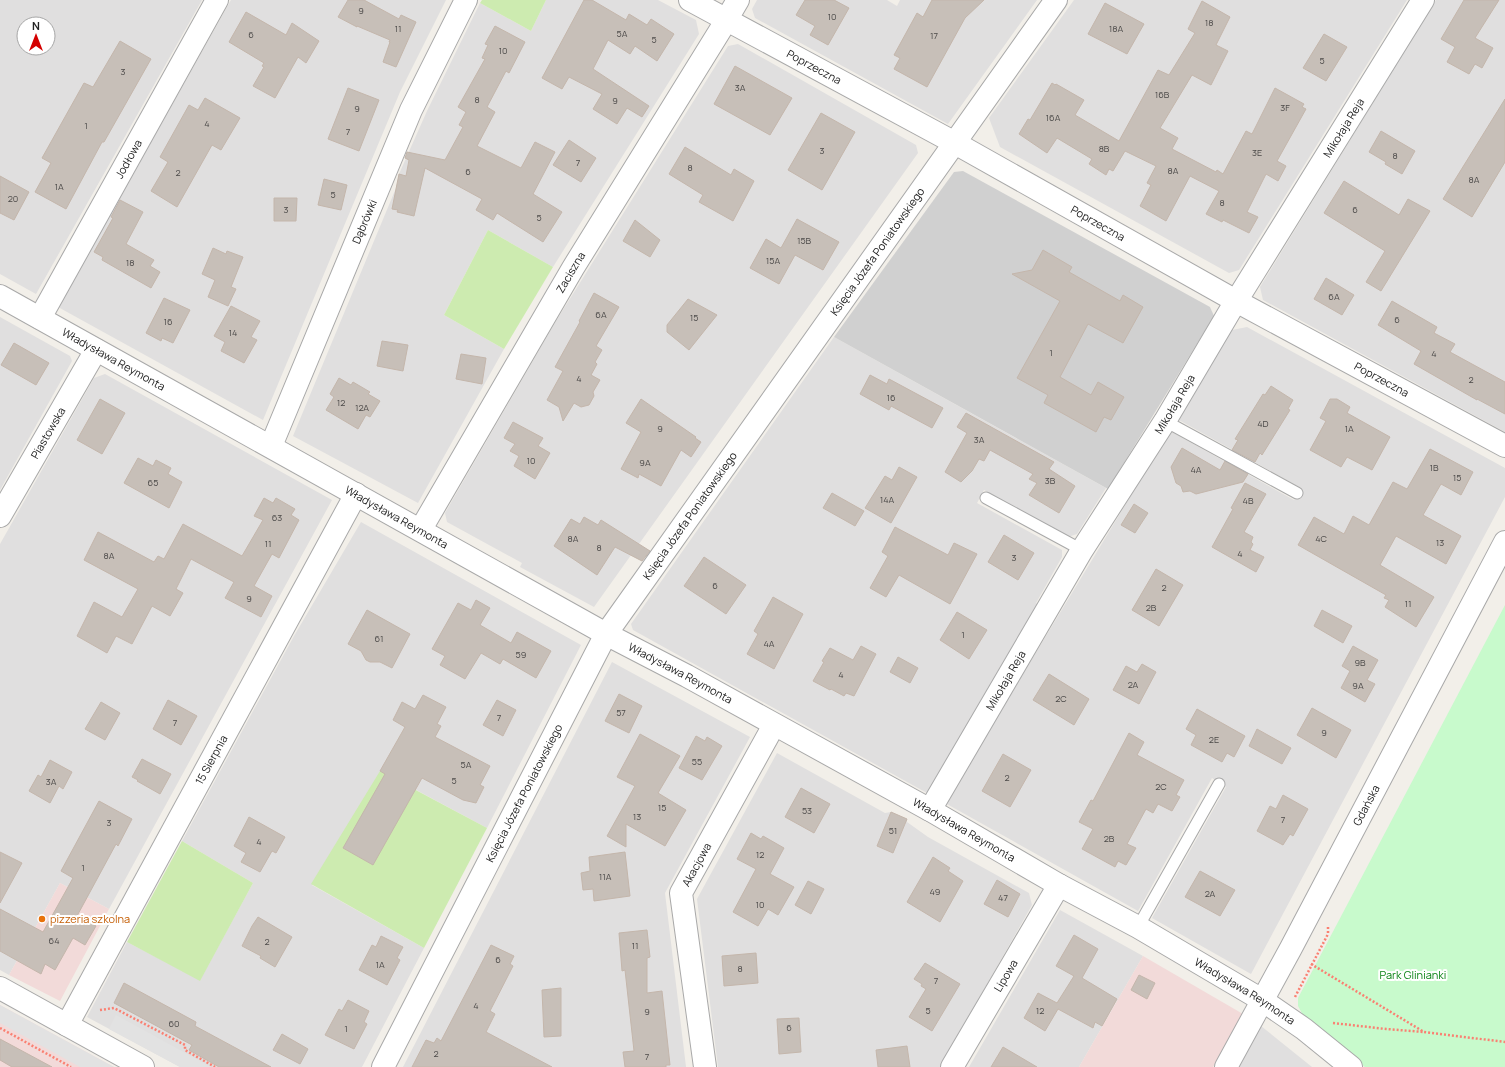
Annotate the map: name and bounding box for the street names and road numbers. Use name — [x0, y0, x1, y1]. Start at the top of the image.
street label: Poprzeczna — [784, 46, 844, 87]
street label: Mikołaja Reja — [1319, 95, 1367, 160]
street label: Jodłowa — [111, 136, 145, 181]
street label: Księcia Józefa Poniatowskiego — [826, 184, 928, 318]
street label: Dąbrówki — [348, 197, 380, 246]
street label: Poprzeczna — [1068, 202, 1128, 244]
street label: Zaciszna — [552, 249, 588, 296]
street label: Władysława Reymonta — [59, 324, 168, 394]
street label: Poprzeczna — [1352, 358, 1412, 400]
street label: Mikołaja Reja — [1151, 371, 1198, 437]
street label: Piastowska — [27, 404, 68, 461]
street label: Księcia Józefa Poniatowskiego — [639, 448, 740, 583]
street label: Władysława Reymonta — [342, 482, 451, 552]
street label: Władysława Reymonta — [626, 639, 735, 707]
street label: Mikołaja Reja — [982, 648, 1029, 713]
street label: Księcia Józefa Poniatowskiego — [482, 721, 566, 865]
street label: 15 Sierpnia — [191, 732, 231, 787]
street label: Gdańska — [1349, 782, 1383, 828]
street label: Władysława Reymonta — [910, 794, 1018, 865]
street label: Akacjowa — [678, 840, 714, 889]
street label: Władysława Reymonta — [1192, 954, 1298, 1028]
street label: Lipowa — [990, 956, 1021, 994]

